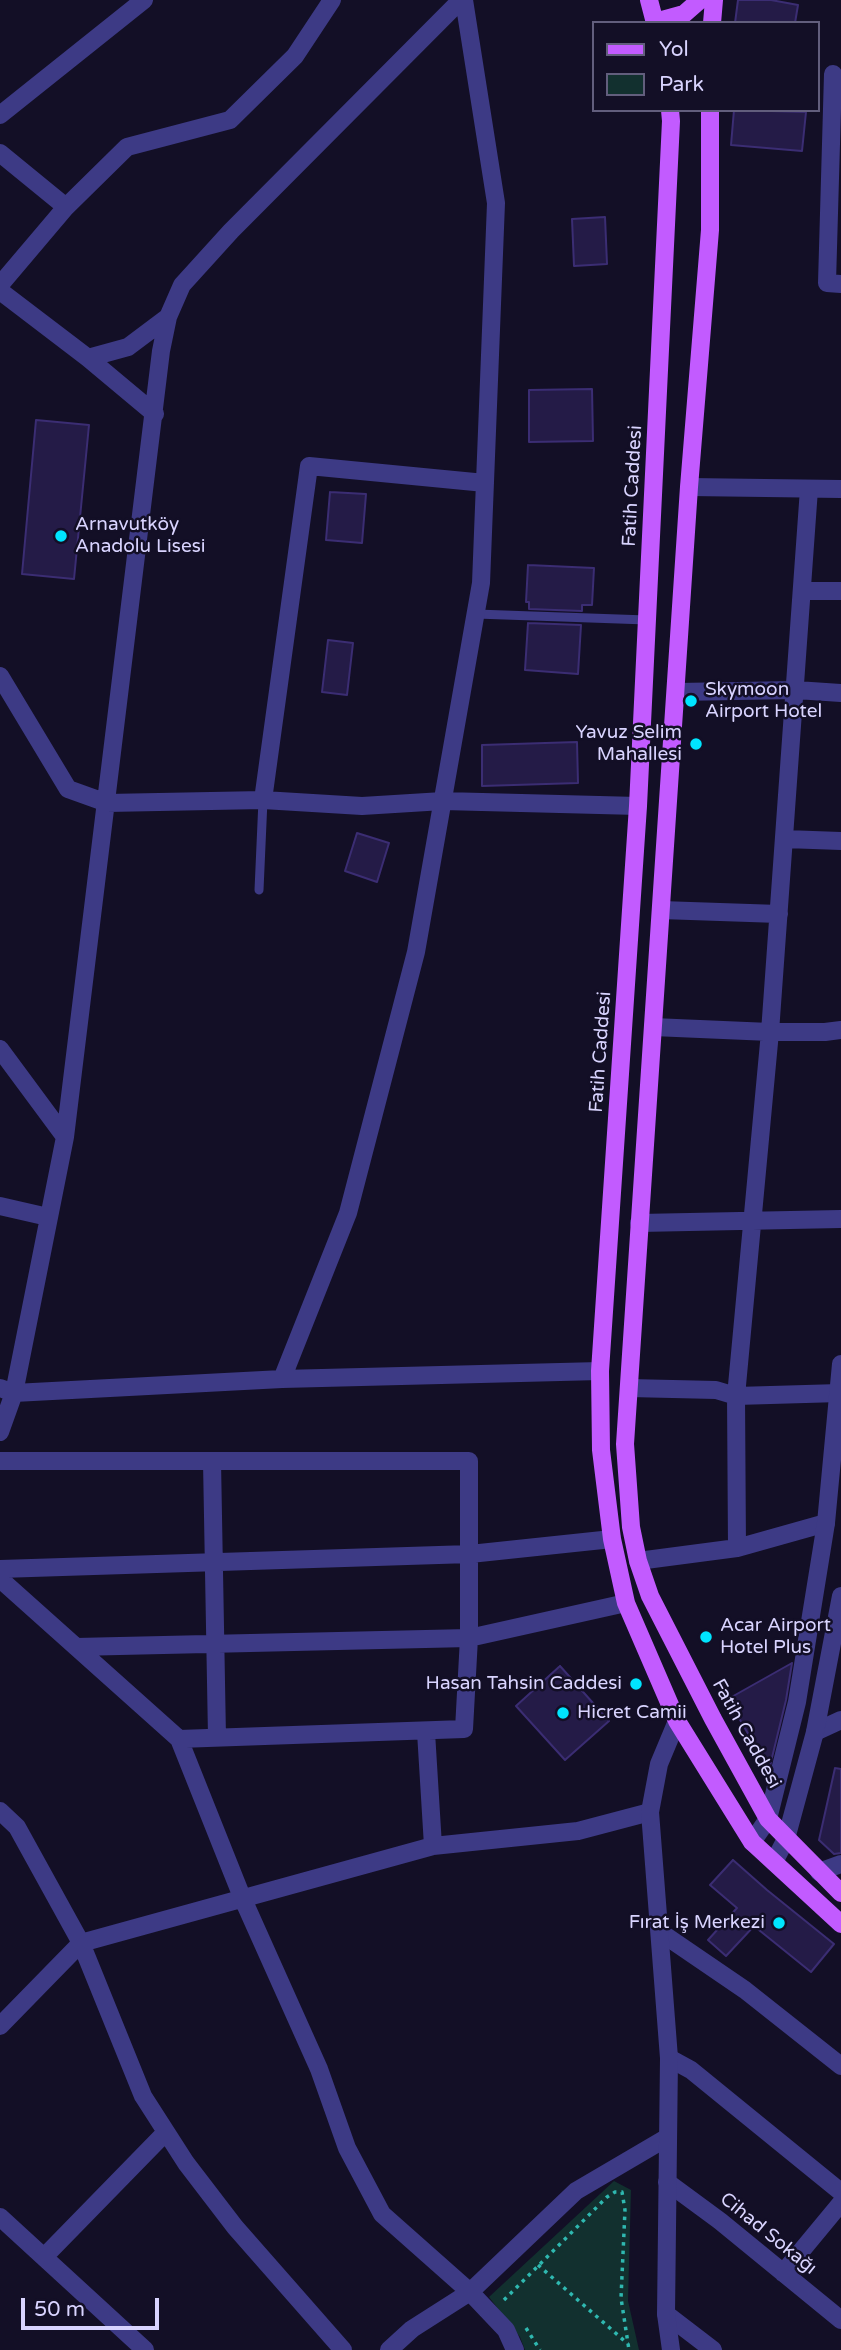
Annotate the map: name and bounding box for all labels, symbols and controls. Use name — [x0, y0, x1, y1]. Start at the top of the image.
legend — [592, 21, 820, 112]
text: Yol — [659, 37, 689, 62]
text: Park — [659, 72, 704, 97]
street label: Fatih Caddesi — [618, 425, 648, 547]
place label: Arnavutköy Anadolu Lisesi — [75, 514, 205, 558]
marker: Arnavutköy Anadolu Lisesi — [53, 528, 69, 544]
place label: Skymoon Airport Hotel — [705, 679, 822, 723]
marker: Skymoon Airport Hotel — [683, 693, 699, 709]
place label: Yavuz Selim Mahallesi — [575, 722, 682, 766]
marker: Yavuz Selim Mahallesi — [688, 736, 704, 752]
street label: Fatih Caddesi — [585, 991, 617, 1113]
place label: Acar Airport Hotel Plus — [720, 1615, 831, 1659]
marker: Acar Airport Hotel Plus — [698, 1629, 714, 1645]
place label: Hasan Tahsin Caddesi — [426, 1673, 622, 1695]
street label: Fatih Caddesi — [707, 1675, 785, 1793]
marker: Hasan Tahsin Caddesi — [628, 1676, 644, 1692]
place label: Hicret Camii — [577, 1702, 687, 1724]
marker: Hicret Camii — [555, 1705, 571, 1721]
place label: Fırat İş Merkezi — [629, 1912, 765, 1934]
marker: Fırat İş Merkezi — [771, 1915, 787, 1931]
street label: Cihad Sokağı — [715, 2188, 821, 2280]
scale bar — [24, 2284, 163, 2328]
text: 50 m — [34, 2297, 85, 2322]

